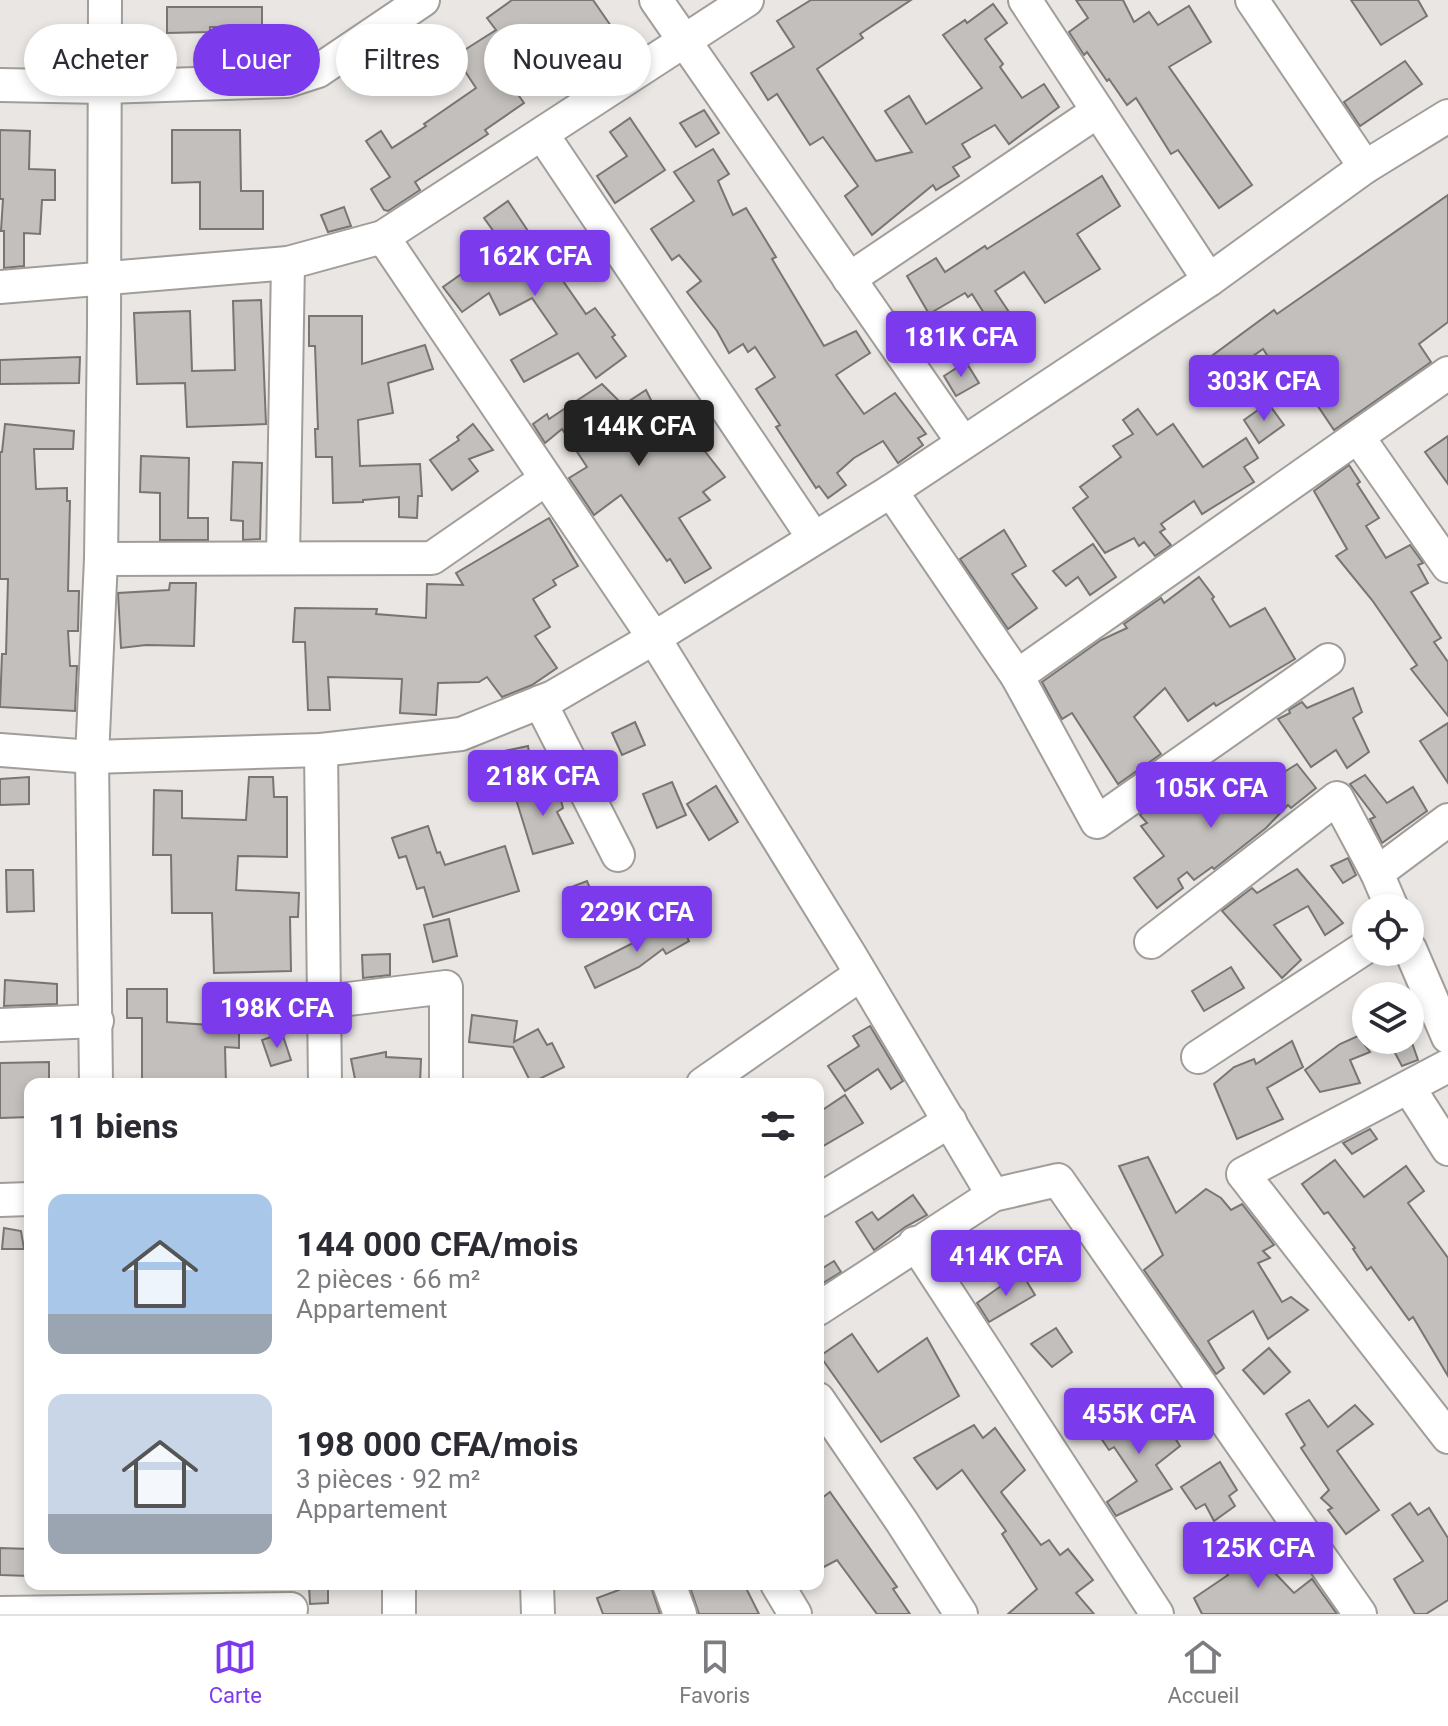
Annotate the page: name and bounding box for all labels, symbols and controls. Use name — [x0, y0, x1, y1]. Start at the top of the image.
chip: Acheter — [24, 24, 177, 96]
chip: Louer — [193, 24, 320, 96]
chip: Filtres — [336, 24, 468, 96]
chip: Nouveau — [484, 24, 651, 96]
pin: 162K CFA — [452, 230, 618, 298]
text: 162K CFA — [478, 241, 592, 271]
pin: 181K CFA — [878, 311, 1044, 379]
text: 181K CFA — [904, 322, 1018, 352]
pin: 303K CFA — [1181, 355, 1347, 423]
text: 303K CFA — [1207, 366, 1321, 396]
pin: 144K CFA — [556, 400, 722, 468]
text: 144K CFA — [582, 411, 696, 441]
pin: 218K CFA — [460, 750, 626, 818]
text: 218K CFA — [486, 761, 600, 791]
pin: 105K CFA — [1128, 762, 1294, 830]
text: 105K CFA — [1154, 773, 1268, 803]
pin: 229K CFA — [554, 886, 720, 954]
map controls — [1352, 894, 1424, 1054]
button: locate — [1352, 894, 1424, 966]
text: 229K CFA — [580, 897, 694, 927]
pin: 198K CFA — [194, 982, 360, 1050]
button: layers — [1352, 982, 1424, 1054]
text: 198K CFA — [220, 993, 334, 1023]
icon: filters — [756, 1104, 800, 1148]
text: 11 biens — [48, 1106, 178, 1146]
text: 144 000 CFA/mois — [296, 1224, 578, 1264]
icon: home — [112, 1226, 208, 1322]
pin: 414K CFA — [923, 1230, 1089, 1298]
text: 414K CFA — [949, 1241, 1063, 1271]
text: 2 pièces · 66 m² — [296, 1264, 480, 1294]
text: Appartement — [296, 1294, 448, 1324]
pin: 455K CFA — [1056, 1388, 1222, 1456]
text: 455K CFA — [1082, 1399, 1196, 1429]
text: 198 000 CFA/mois — [296, 1424, 578, 1464]
icon: home — [112, 1426, 208, 1522]
text: 3 pièces · 92 m² — [296, 1464, 480, 1494]
text: Appartement — [296, 1494, 448, 1524]
pin: 125K CFA — [1175, 1522, 1341, 1590]
text: 125K CFA — [1201, 1533, 1315, 1563]
tab: Carte — [209, 1635, 262, 1708]
tab: Favoris — [679, 1635, 750, 1708]
tab: Accueil — [1167, 1635, 1239, 1708]

